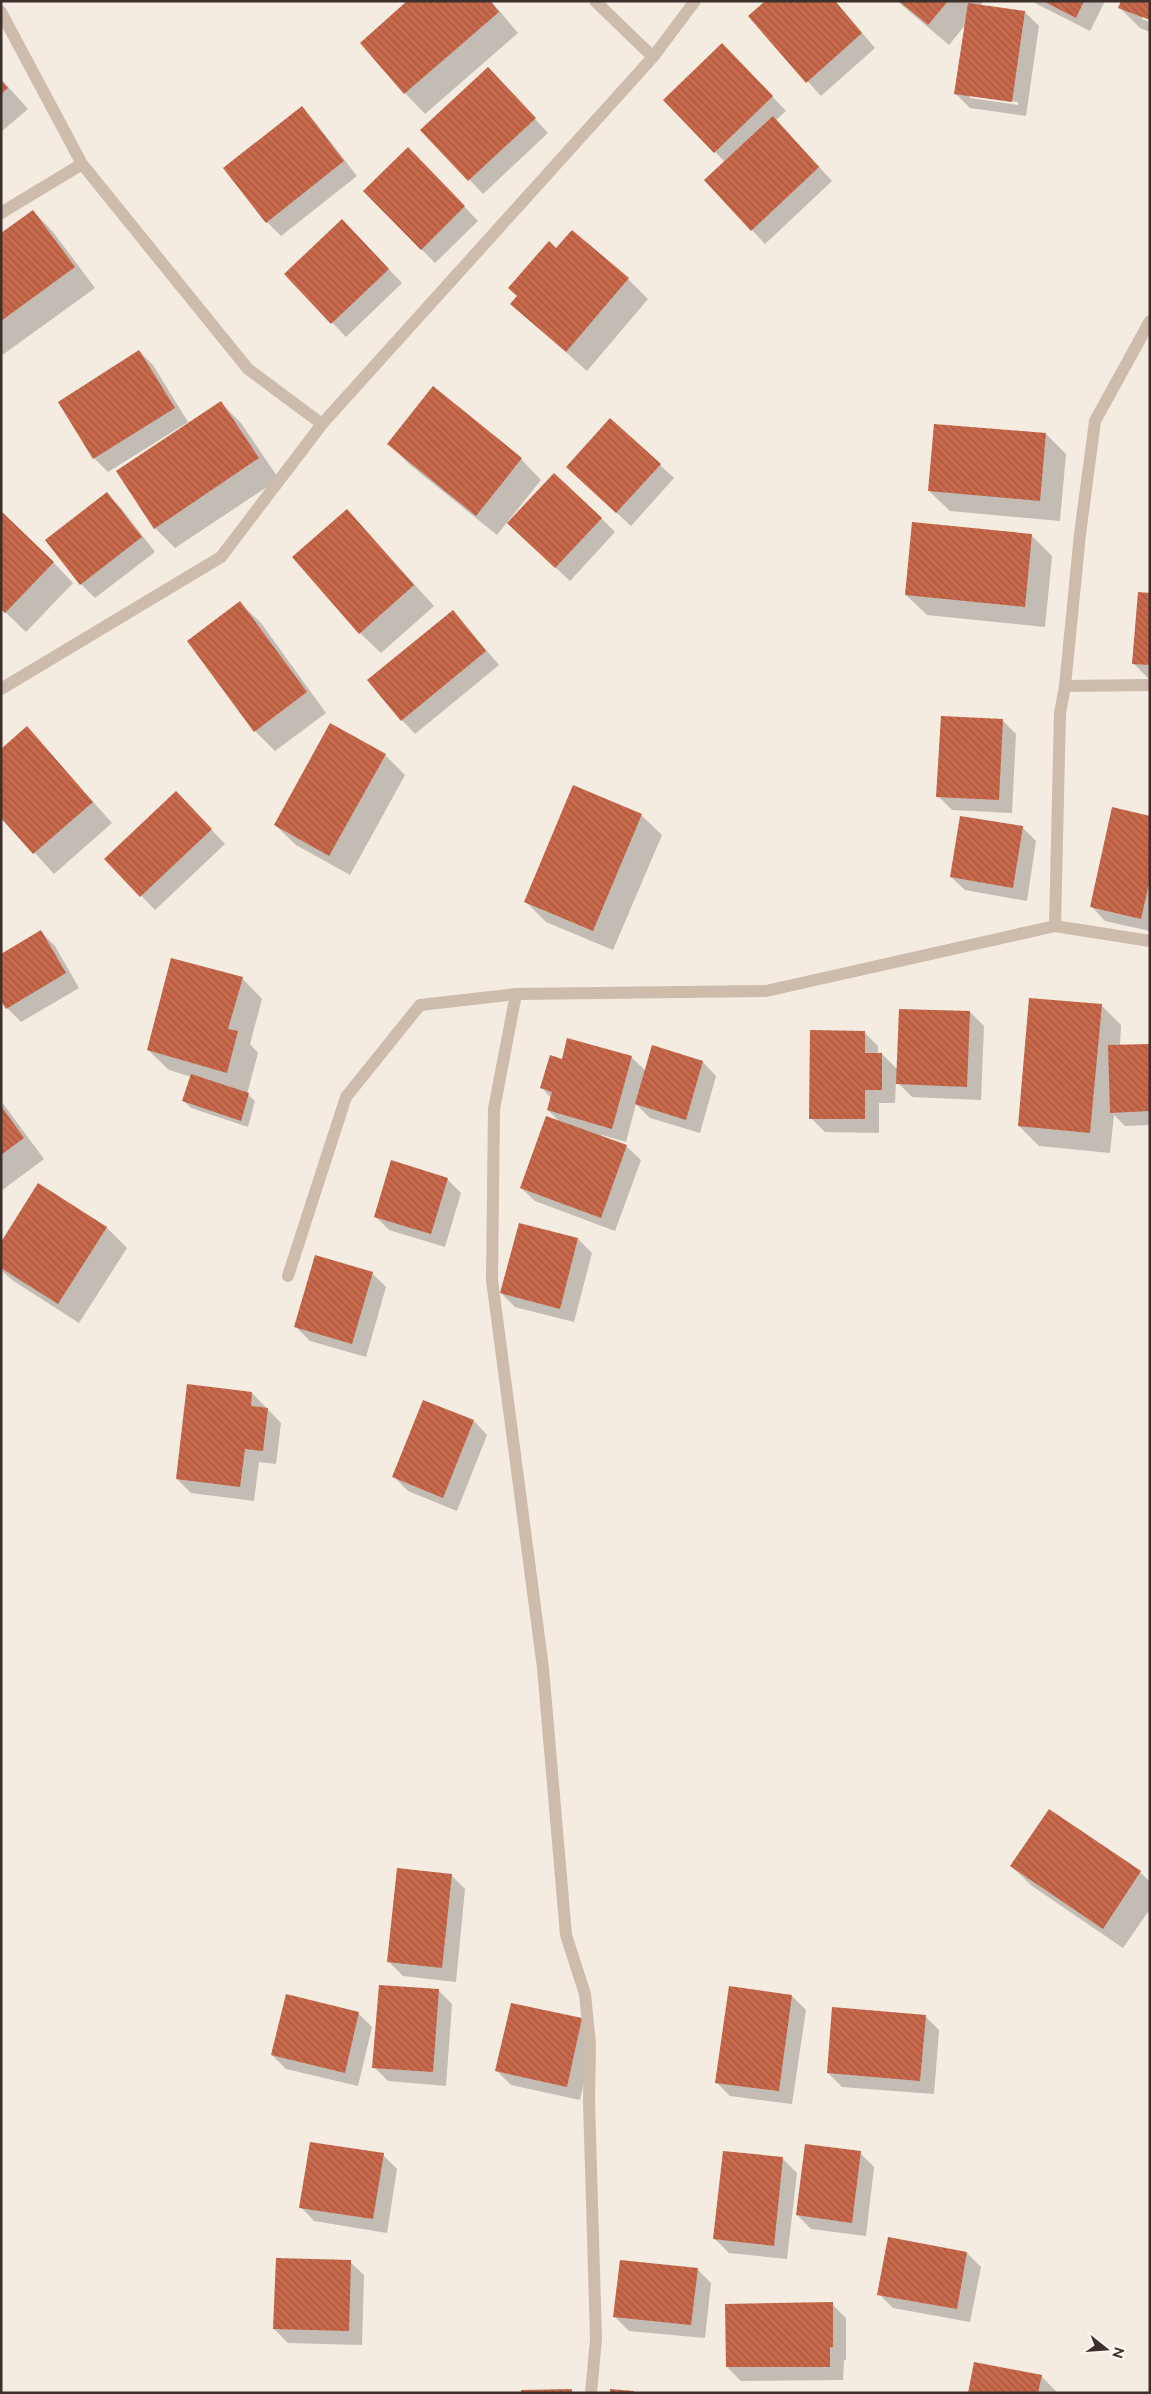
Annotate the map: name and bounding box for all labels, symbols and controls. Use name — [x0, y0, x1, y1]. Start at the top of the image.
north arrow — [1081, 2324, 1131, 2374]
text: N — [1109, 2345, 1128, 2360]

